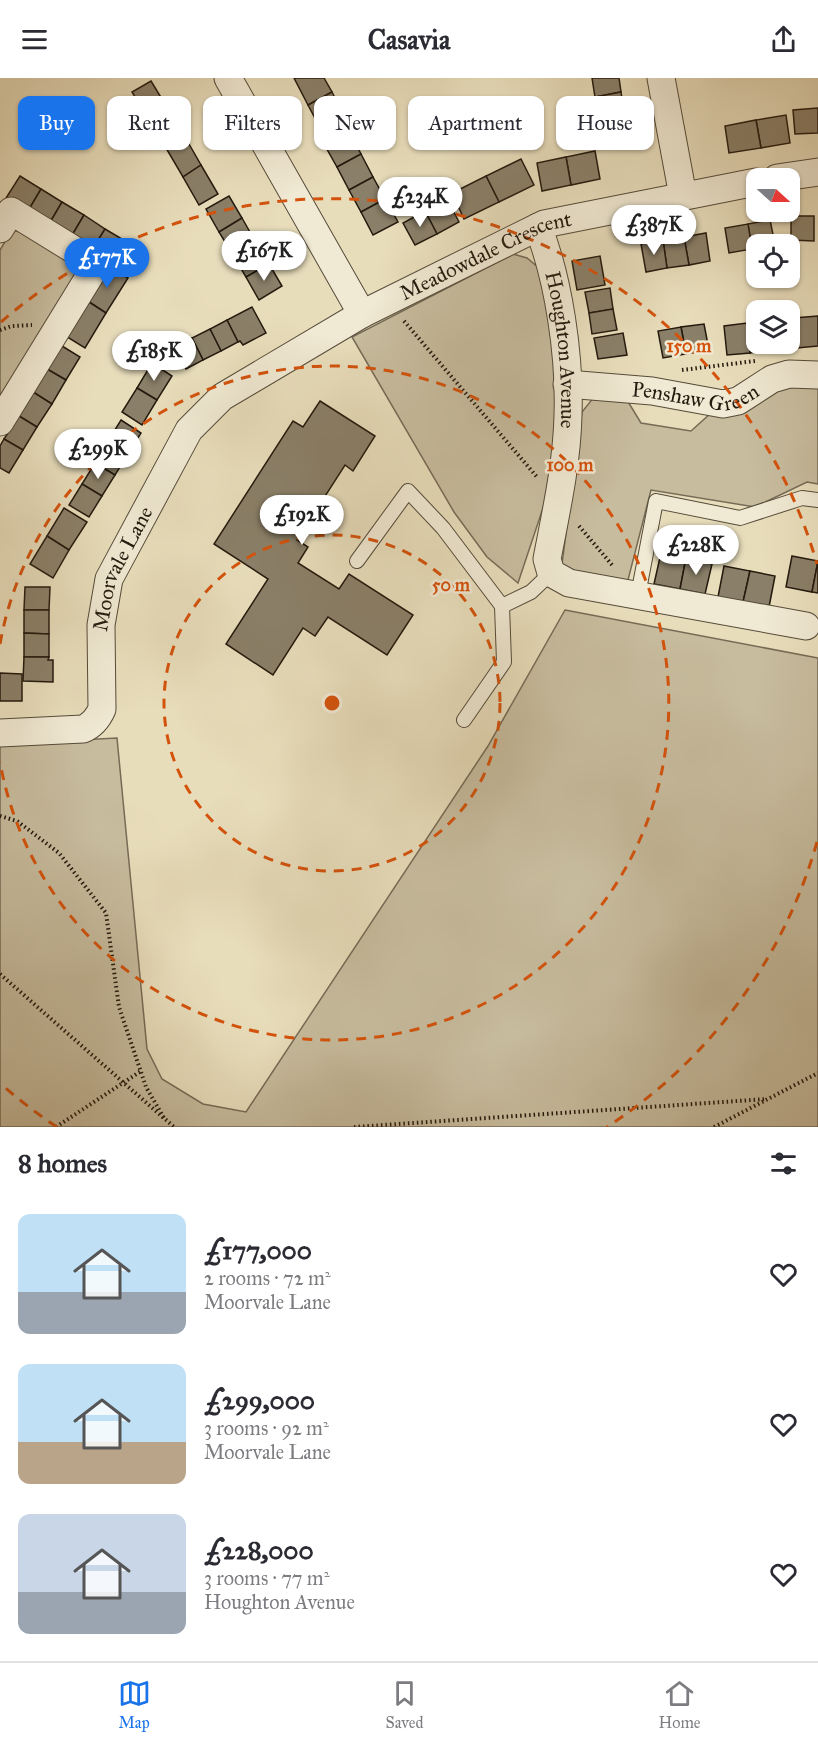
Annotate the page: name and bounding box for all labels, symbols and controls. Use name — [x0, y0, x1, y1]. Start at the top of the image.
icon: menu — [18, 23, 51, 56]
text: Casavia — [368, 23, 450, 56]
icon: share — [767, 23, 800, 56]
chip: Buy — [18, 96, 95, 150]
chip: Rent — [107, 96, 191, 150]
chip: Filters — [203, 96, 302, 150]
chip: New — [314, 96, 396, 150]
chip: Apartment — [408, 96, 544, 150]
chip: House — [556, 96, 654, 150]
north arrow — [746, 168, 800, 222]
map controls — [746, 168, 800, 354]
pin: £234K — [378, 177, 462, 228]
text: £234K — [391, 184, 449, 208]
pin: £387K — [612, 205, 696, 256]
street label: Meadowdale Crescent — [395, 206, 574, 306]
text: £387K — [625, 212, 683, 236]
pin: £167K — [222, 231, 306, 282]
button: locate — [746, 234, 800, 288]
pin: £177K — [65, 238, 149, 289]
text: £167K — [236, 238, 292, 262]
text: £177K — [78, 245, 136, 269]
street label: Houghton Avenue — [539, 269, 581, 430]
button: layers — [746, 300, 800, 354]
pin: £185K — [112, 331, 196, 382]
text: 150 m — [667, 335, 712, 357]
text: £185K — [126, 338, 182, 362]
street label: Penshaw Green — [631, 376, 764, 417]
pin: £299K — [56, 429, 140, 480]
text: £299K — [68, 436, 128, 460]
text: 100 m — [547, 454, 594, 476]
pin: £192K — [260, 495, 344, 546]
street label: Moorvale Lane — [87, 502, 159, 633]
text: £192K — [274, 502, 330, 526]
pin: £228K — [654, 525, 738, 576]
text: £228K — [667, 532, 725, 556]
text: 50 m — [432, 574, 471, 596]
centre of rings — [322, 693, 342, 713]
text: 8 homes — [18, 1147, 107, 1179]
icon: filters — [767, 1147, 800, 1180]
text: £177,000 — [204, 1234, 312, 1266]
icon: home — [66, 1238, 138, 1310]
icon: heart — [767, 1258, 800, 1291]
text: 2 rooms · 72 m² — [204, 1266, 331, 1290]
text: Moorvale Lane — [204, 1290, 331, 1314]
text: £299,000 — [204, 1384, 315, 1416]
icon: home — [66, 1388, 138, 1460]
icon: heart — [767, 1408, 800, 1441]
text: 3 rooms · 92 m² — [204, 1416, 329, 1440]
text: Moorvale Lane — [204, 1440, 331, 1464]
text: £228,000 — [204, 1534, 314, 1566]
icon: home — [66, 1538, 138, 1610]
icon: heart — [767, 1558, 800, 1591]
text: 3 rooms · 77 m² — [204, 1566, 329, 1590]
text: Houghton Avenue — [204, 1590, 355, 1614]
tab: Map — [118, 1677, 151, 1732]
tab: Saved — [386, 1677, 424, 1732]
tab: Home — [659, 1677, 700, 1732]

